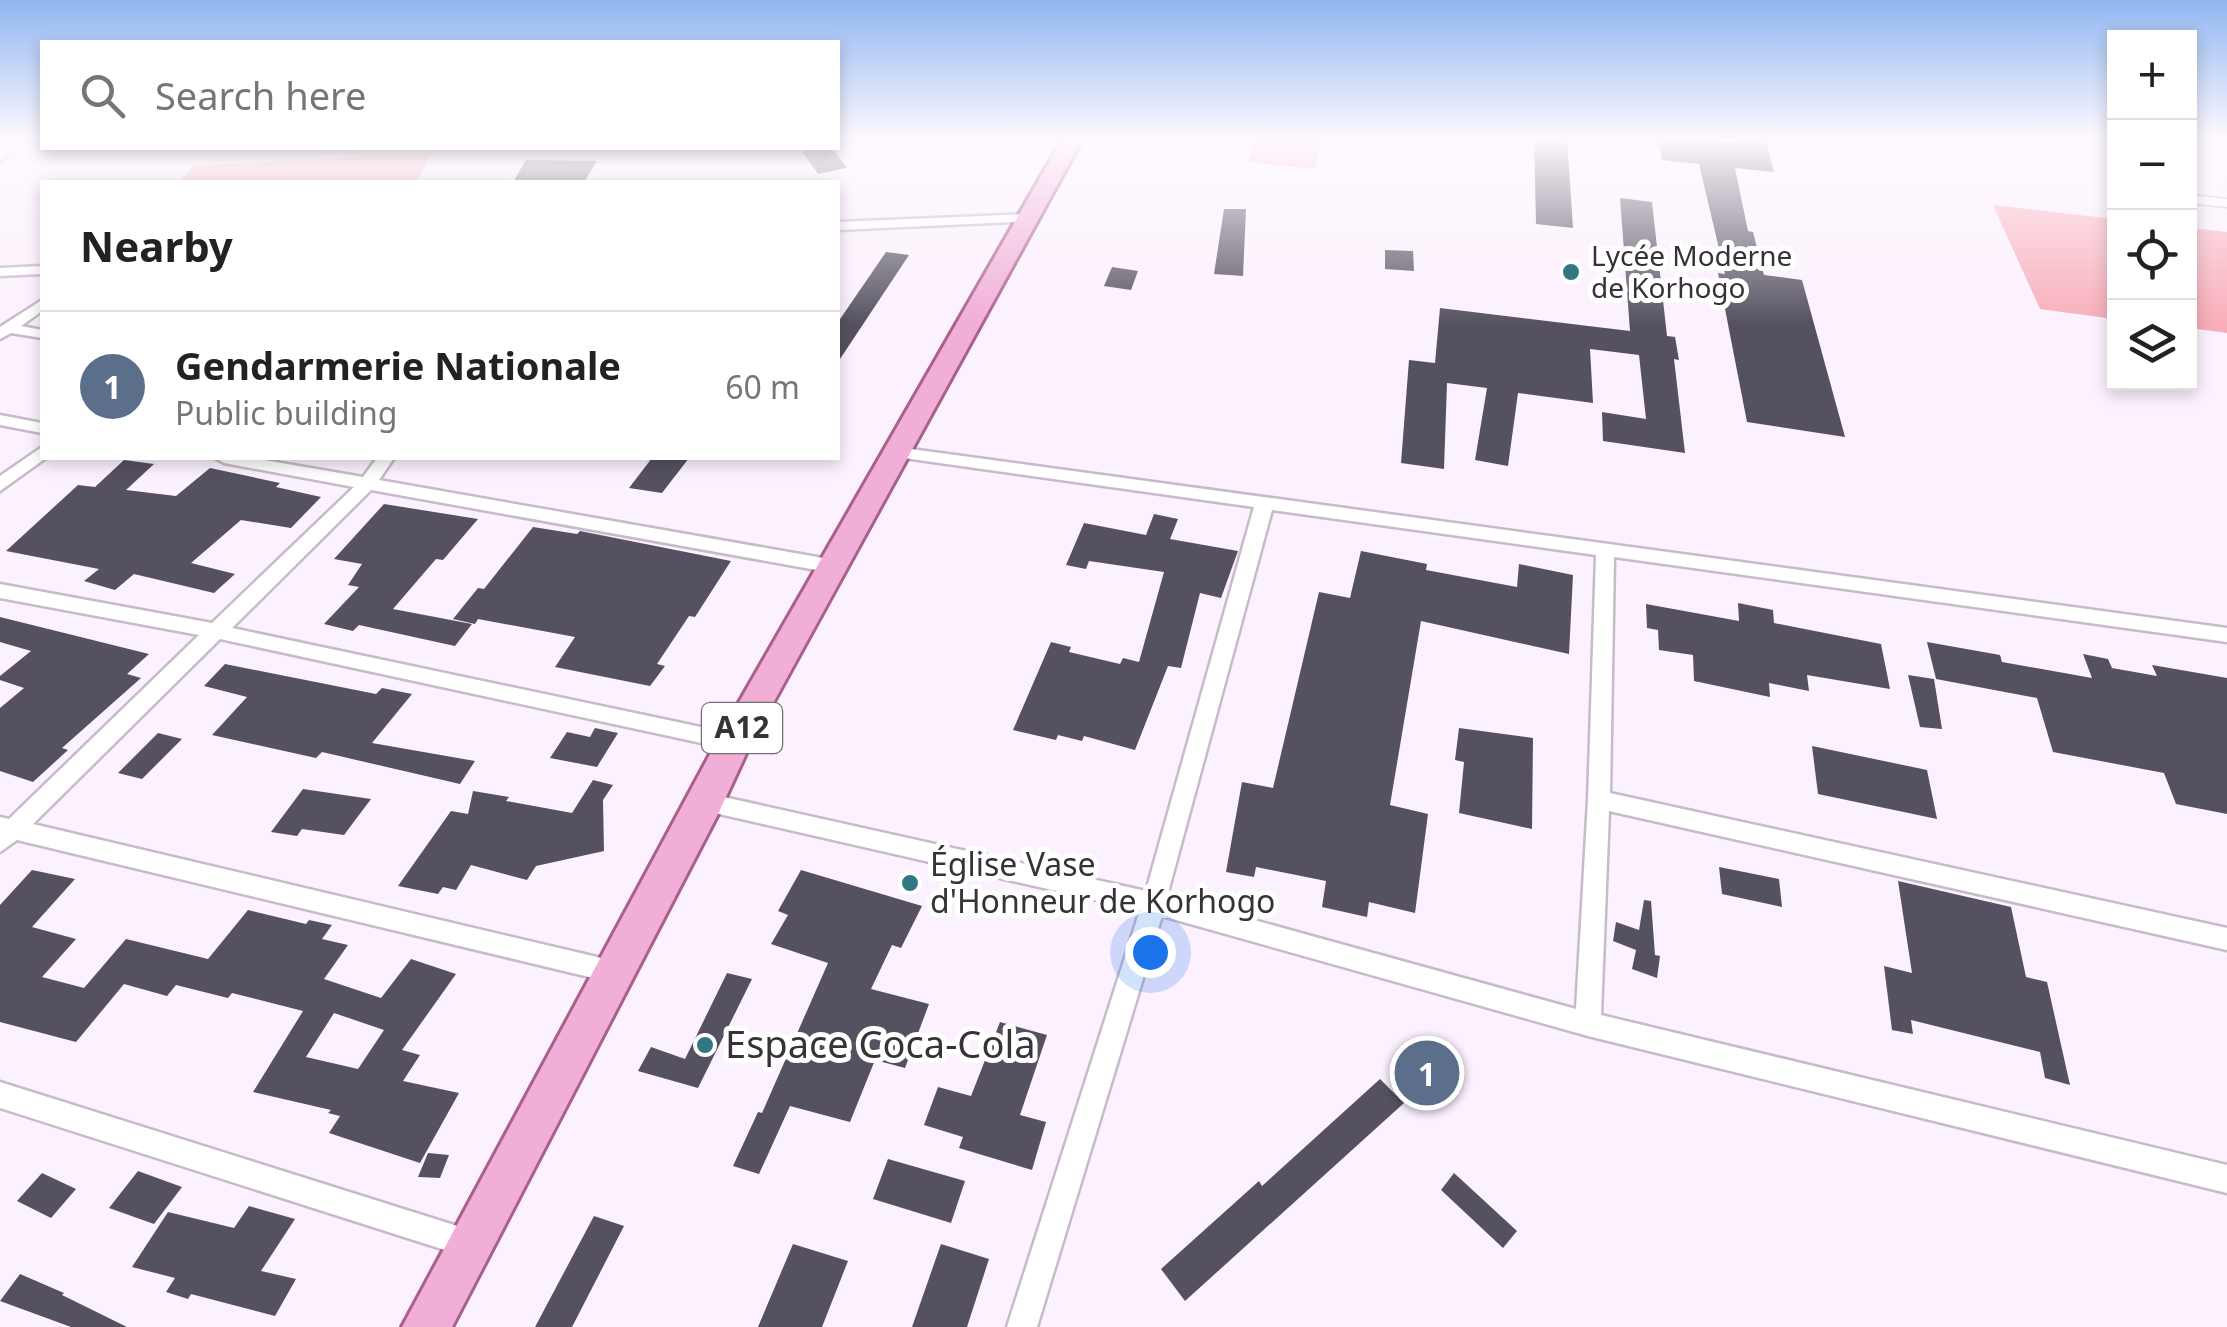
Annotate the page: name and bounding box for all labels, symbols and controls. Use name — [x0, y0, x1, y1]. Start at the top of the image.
map controls — [2107, 30, 2197, 390]
button: + — [2107, 30, 2197, 120]
search box — [40, 40, 840, 150]
icon: search — [75, 68, 130, 123]
text: Search here — [155, 69, 366, 121]
button: − — [2107, 120, 2197, 210]
button: locate — [2107, 210, 2197, 300]
text: Nearby — [80, 217, 233, 274]
place label: Lycée Moderne de Korhogo — [1591, 236, 1792, 306]
marker: Lycée Moderne de Korhogo — [1560, 261, 1582, 283]
button: layers — [2107, 300, 2197, 390]
text: Gendarmerie Nationale — [175, 339, 621, 391]
text: 1 — [103, 365, 122, 408]
text: 60 m — [725, 365, 800, 408]
text: Public building — [175, 391, 397, 434]
road number: A12 — [702, 703, 782, 753]
place label: Église Vase d'Honneur de Korhogo — [930, 842, 1275, 922]
marker: Église Vase d'Honneur de Korhogo — [899, 872, 921, 894]
your location — [1125, 927, 1176, 978]
place label: Espace Coca-Cola — [725, 1017, 1036, 1069]
marker: Espace Coca-Cola — [694, 1034, 716, 1056]
pin: 1 — [1394, 1036, 1460, 1110]

